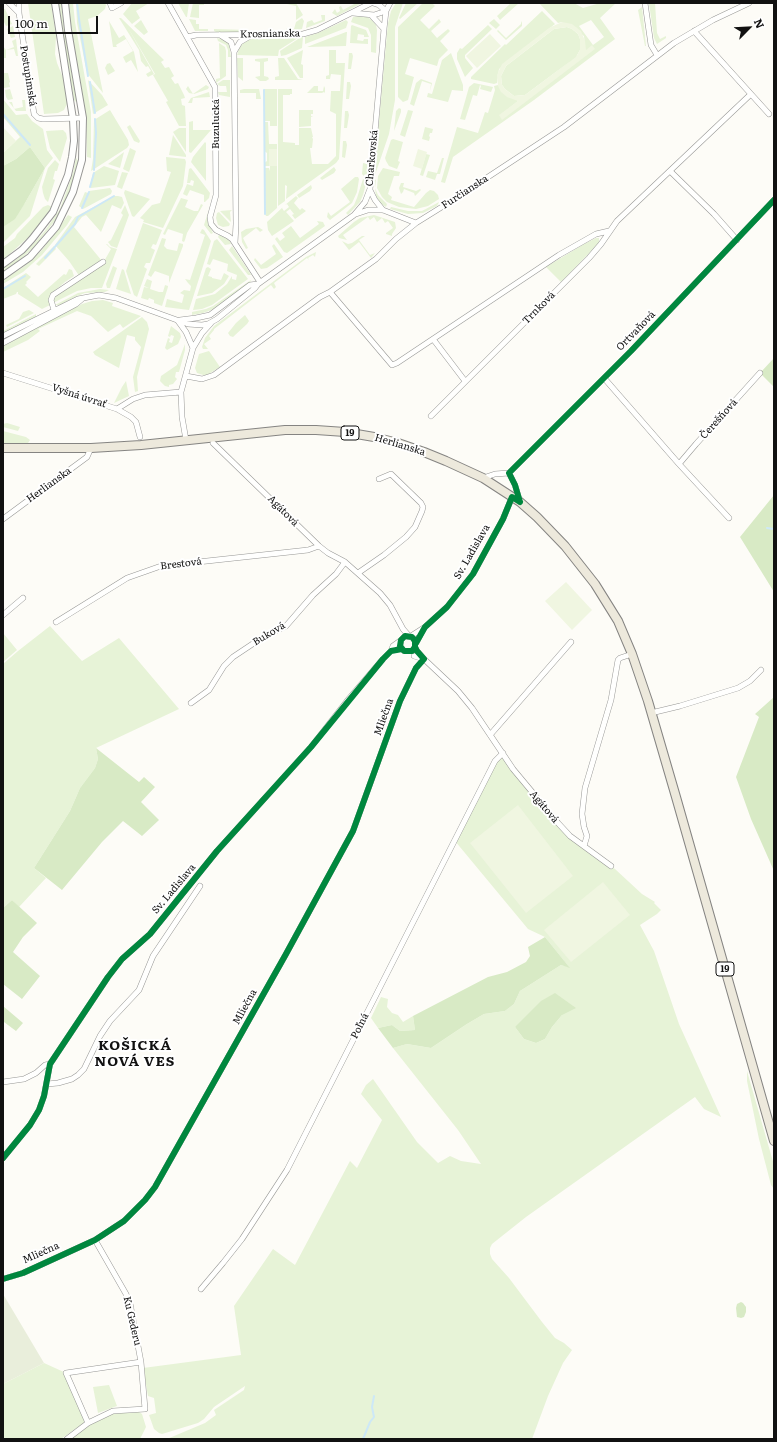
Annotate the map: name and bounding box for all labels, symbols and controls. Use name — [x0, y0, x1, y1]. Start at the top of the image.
scale bar — [10, 8, 100, 34]
north arrow — [729, 8, 769, 48]
text: 100 m — [15, 14, 48, 32]
text: N — [751, 16, 769, 31]
street label: Krosnianska — [240, 27, 300, 41]
street label: Postupimská — [17, 45, 39, 107]
street label: Buzulucká — [210, 99, 222, 149]
street label: Charkovská — [364, 129, 380, 187]
street label: Furčianska — [439, 173, 491, 211]
street label: Trnková — [520, 289, 558, 327]
street label: Ortvaňová — [614, 309, 658, 353]
street label: Vyšná úvrať — [50, 382, 108, 410]
street label: Čerešňová — [698, 397, 740, 441]
road number: 19 — [341, 426, 359, 440]
street label: Herlianska — [373, 432, 427, 458]
street label: Herlianska — [24, 465, 74, 505]
street label: Agátová — [265, 493, 301, 529]
street label: Sv. Ladislava — [451, 522, 493, 582]
street label: Brestová — [160, 556, 202, 572]
street label: Buková — [251, 620, 287, 648]
street label: Mliečna — [372, 697, 396, 737]
street label: Agátová — [527, 788, 561, 826]
street label: Sv. Ladislava — [150, 862, 198, 916]
road number: 19 — [716, 962, 734, 976]
street label: Mliečna — [230, 987, 260, 1027]
street label: Poľná — [348, 1011, 372, 1041]
district label: KOŠICKÁ NOVÁ VES — [95, 1038, 175, 1070]
street label: Mliečna — [21, 1240, 61, 1266]
street label: Ku Gederu — [120, 1295, 144, 1347]

